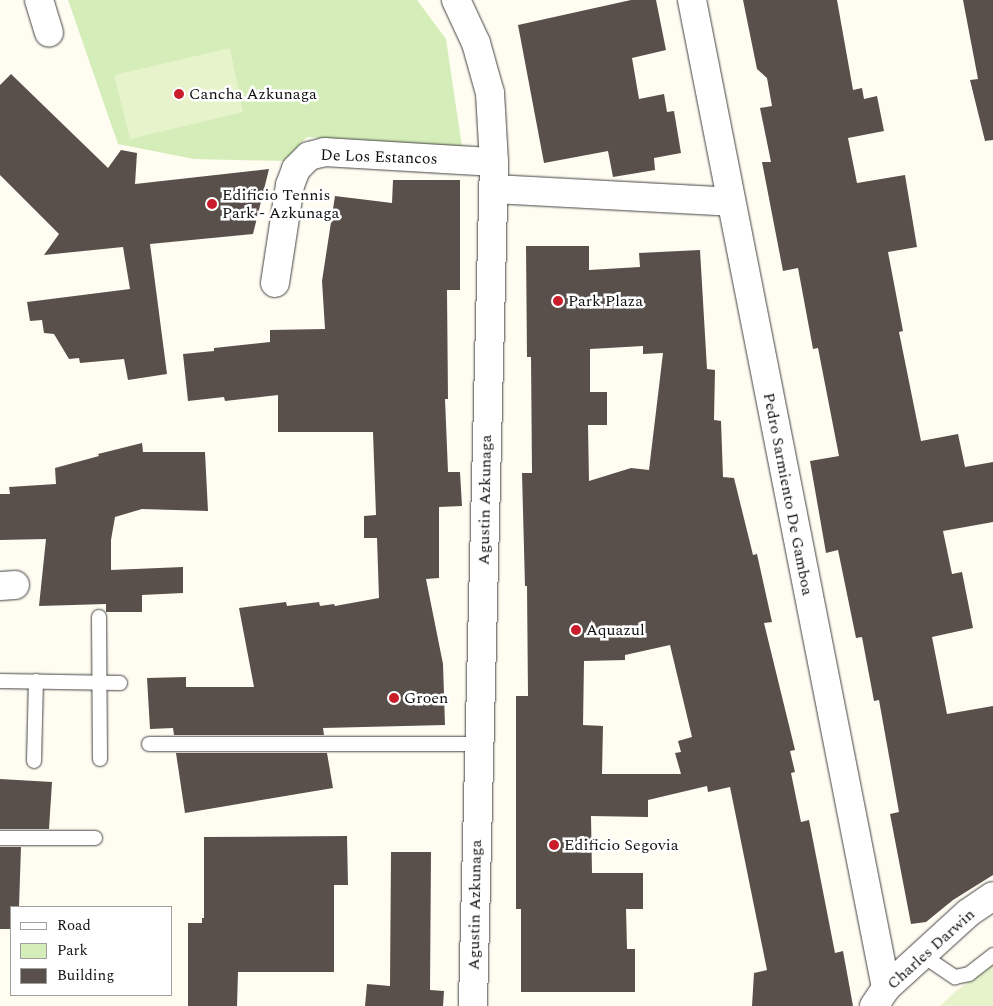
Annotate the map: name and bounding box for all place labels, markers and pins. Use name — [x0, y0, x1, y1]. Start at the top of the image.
place label: Cancha Azkunaga — [189, 84, 317, 104]
marker: Cancha Azkunaga — [173, 88, 185, 100]
place label: Edificio Tennis Park - Azkunaga — [222, 185, 339, 223]
marker: Edificio Tennis Park - Azkunaga — [206, 198, 218, 210]
place label: Park Plaza — [568, 291, 643, 311]
marker: Park Plaza — [552, 295, 564, 307]
place label: Aquazul — [586, 620, 645, 640]
marker: Aquazul — [570, 624, 582, 636]
place label: Groen — [404, 688, 448, 708]
marker: Groen — [388, 692, 400, 704]
place label: Edificio Segovia — [564, 835, 678, 855]
marker: Edificio Segovia — [548, 839, 560, 851]

